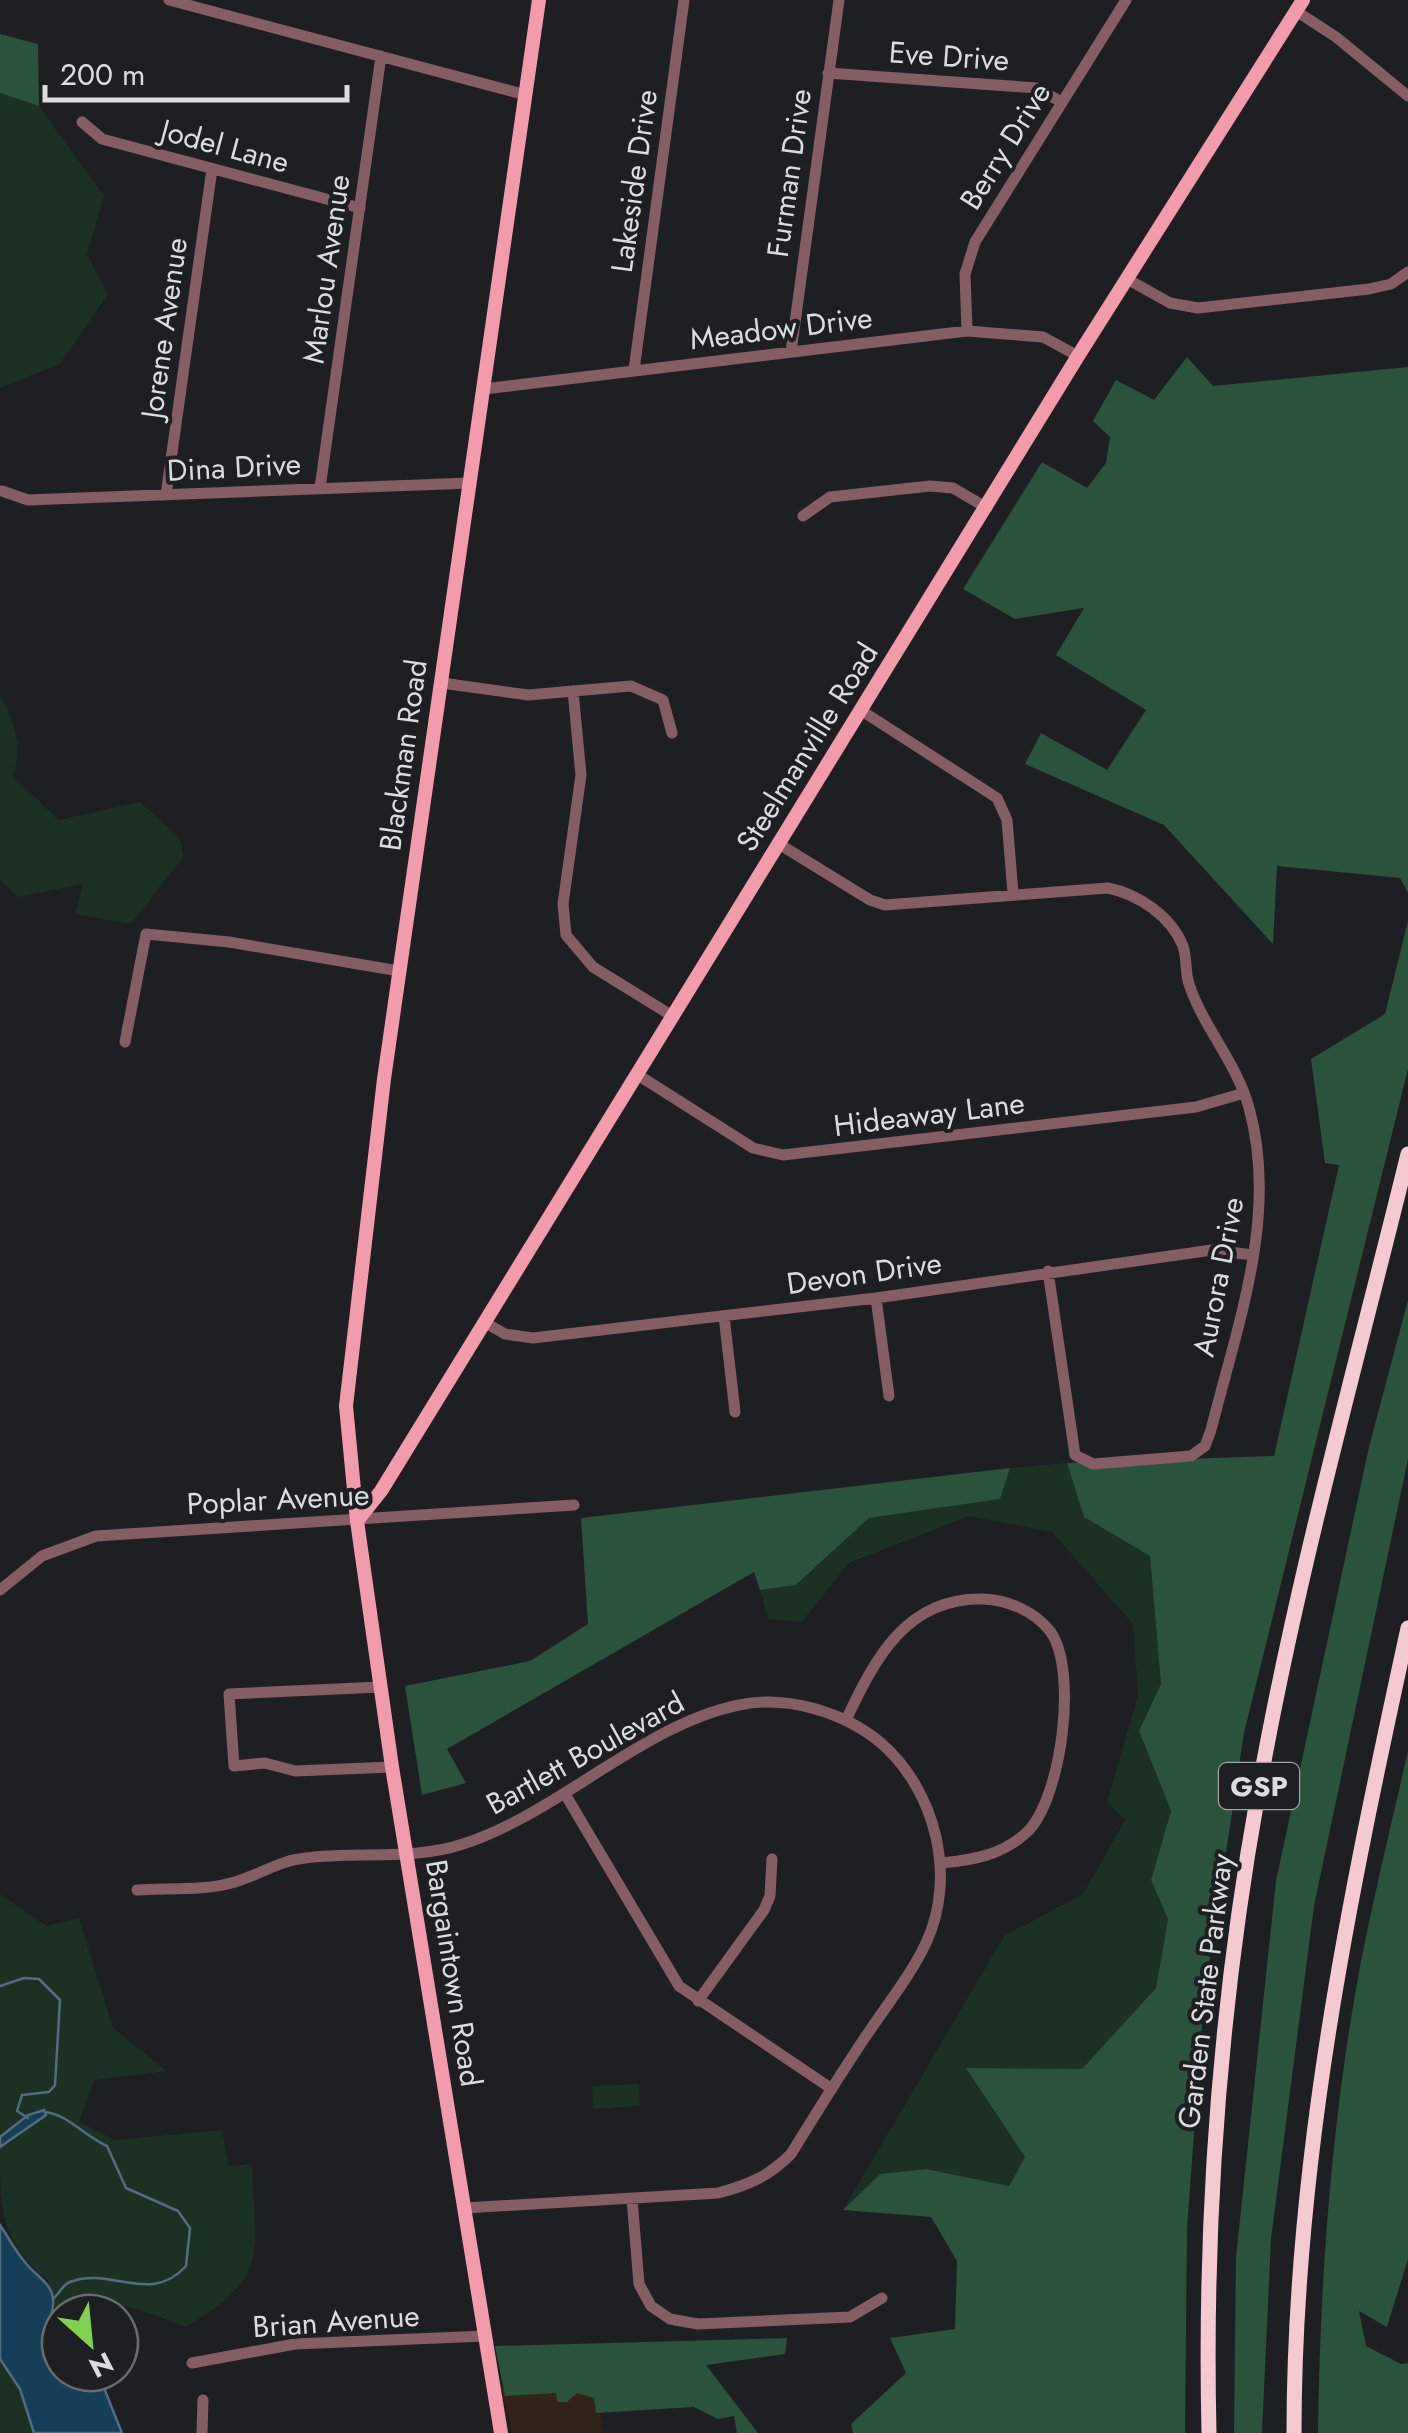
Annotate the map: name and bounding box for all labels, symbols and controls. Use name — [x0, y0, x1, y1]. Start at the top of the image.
street label: Eve Drive — [887, 30, 1011, 82]
scale bar — [45, 40, 348, 102]
text: 200 m — [60, 53, 145, 96]
street label: Berry Drive — [949, 74, 1061, 218]
street label: Furman Drive — [756, 86, 822, 260]
street label: Lakeside Drive — [600, 87, 668, 275]
street label: Jodel Lane — [152, 107, 294, 184]
street label: Marlou Avenue — [291, 172, 361, 366]
street label: Jorene Avenue — [129, 235, 198, 425]
street label: Meadow Drive — [687, 295, 875, 361]
street label: Dina Drive — [166, 442, 302, 492]
street label: Steelmanville Road — [725, 634, 889, 860]
street label: Blackman Road — [368, 656, 438, 854]
street label: Hideaway Lane — [831, 1081, 1027, 1147]
street label: Aurora Drive — [1181, 1194, 1255, 1360]
street label: Devon Drive — [784, 1241, 944, 1305]
street label: Poplar Avenue — [185, 1473, 371, 1525]
street label: Bartlett Boulevard — [478, 1681, 692, 1825]
road number: GSP — [1219, 1763, 1299, 1809]
street label: Garden State Parkway — [1167, 1850, 1243, 2131]
street label: Bargaintown Road — [415, 1857, 493, 2089]
north arrow — [40, 2293, 140, 2393]
street label: Brian Avenue — [251, 2294, 421, 2348]
text: N — [82, 2342, 120, 2388]

